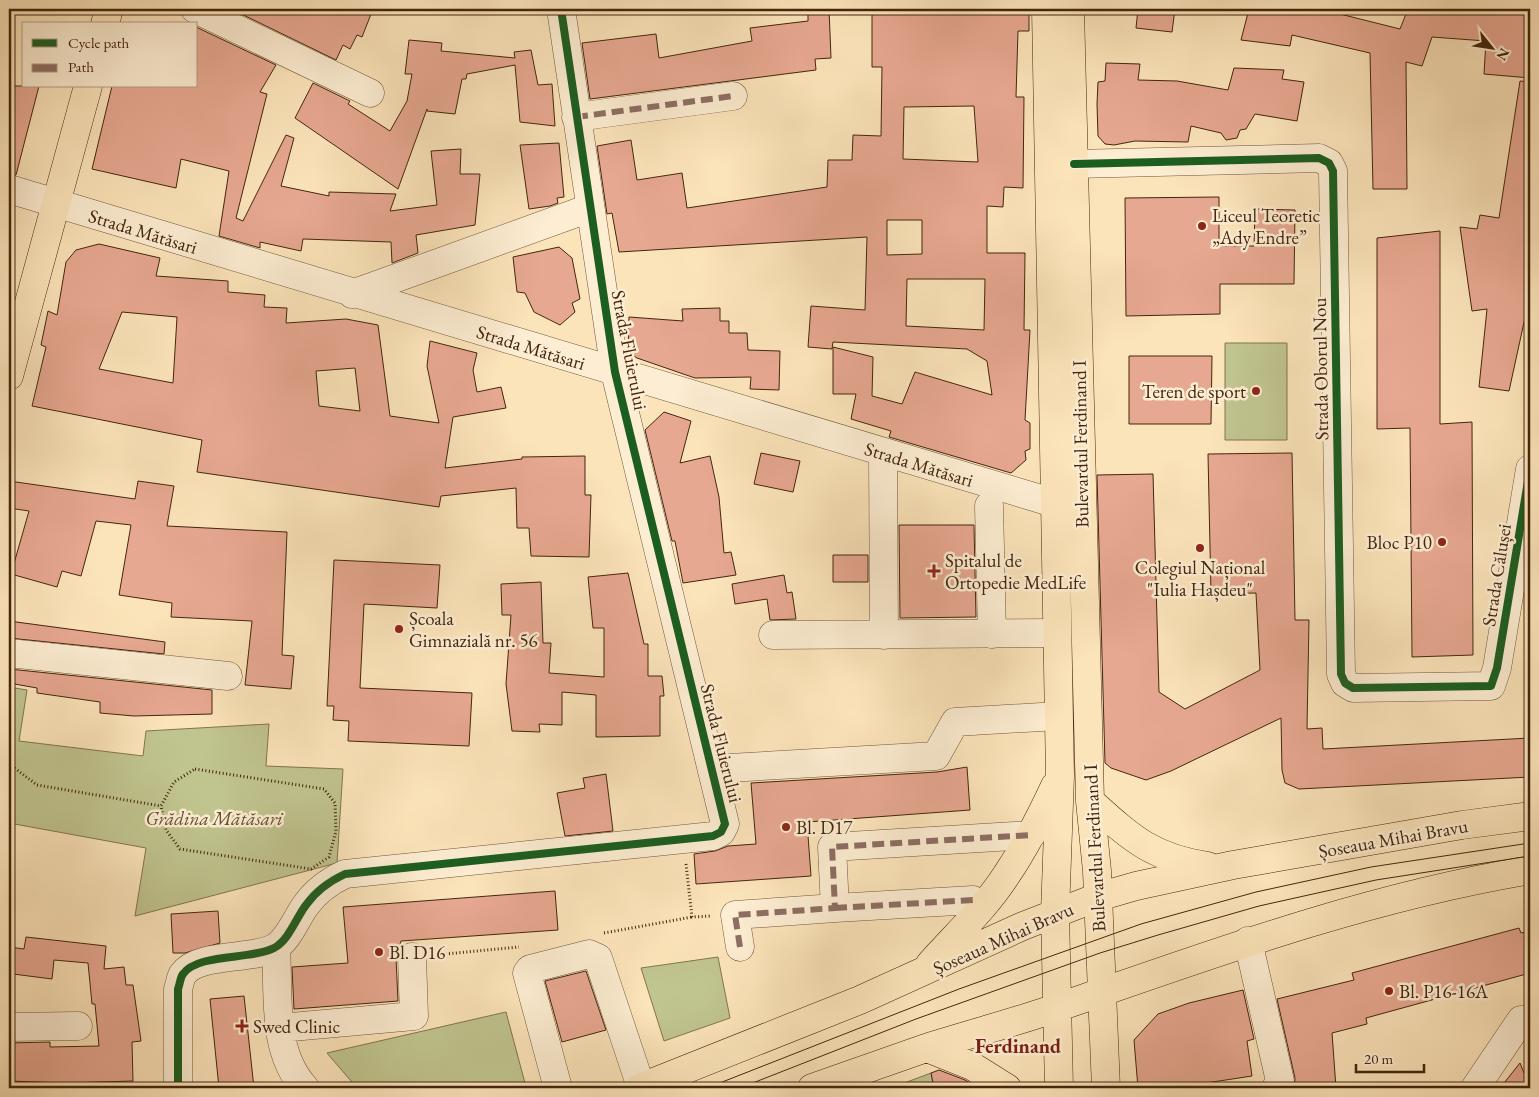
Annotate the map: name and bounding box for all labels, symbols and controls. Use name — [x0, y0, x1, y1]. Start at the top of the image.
legend — [22, 22, 198, 88]
north arrow — [1466, 22, 1516, 72]
text: Cycle path — [68, 33, 130, 52]
text: N — [1492, 45, 1514, 64]
text: Path — [68, 57, 94, 76]
street label: Strada Mătăsari — [85, 203, 201, 260]
place label: Liceul Teoretic „Ady Endre” — [1212, 203, 1321, 250]
marker: Liceul Teoretic „Ady Endre” — [1196, 220, 1208, 232]
street label: Strada Fluierului — [606, 288, 653, 413]
street label: Strada Oborul Nou — [1307, 297, 1334, 441]
street label: Strada Mătăsari — [473, 319, 589, 376]
street label: Bulevardul Ferdinand I — [1067, 359, 1094, 528]
place label: Teren de sport — [1142, 379, 1246, 404]
marker: Teren de sport — [1250, 385, 1262, 397]
street label: Strada Mătăsari — [861, 436, 977, 493]
street label: Strada Călușei — [1476, 522, 1517, 628]
place label: Bloc P10 — [1367, 530, 1432, 555]
marker: Bloc P10 — [1436, 536, 1448, 548]
marker: Colegiul Național "Iulia Hașdeu" — [1194, 542, 1206, 554]
place label: Spitalul de Ortopedie MedLife — [945, 548, 1086, 595]
place label: Colegiul Național "Iulia Hașdeu" — [1135, 555, 1266, 602]
marker: Spitalul de Ortopedie MedLife — [927, 564, 941, 578]
place label: Școala Gimnazială nr. 56 — [409, 606, 538, 653]
marker: Școala Gimnazială nr. 56 — [393, 623, 405, 635]
street label: Strada Fluierului — [695, 681, 748, 806]
street label: Bulevardul Ferdinand I — [1078, 763, 1111, 932]
park label: Grădina Mătăsari — [145, 806, 284, 831]
street label: Șoseaua Mihai Bravu — [1316, 813, 1470, 864]
place label: Bl. D17 — [796, 815, 853, 840]
marker: Bl. D17 — [780, 821, 792, 833]
street label: Șoseaua Mihai Bravu — [929, 896, 1077, 981]
place label: Bl. D16 — [389, 940, 445, 965]
marker: Bl. D16 — [373, 946, 385, 958]
place label: Bl. P16-16A — [1399, 979, 1489, 1004]
marker: Bl. P16-16A — [1383, 985, 1395, 997]
place label: Swed Clinic — [253, 1014, 340, 1039]
marker: Swed Clinic — [235, 1019, 249, 1033]
district label: Ferdinand — [975, 1033, 1061, 1059]
scale bar — [1356, 1042, 1424, 1074]
text: 20 m — [1364, 1049, 1393, 1068]

